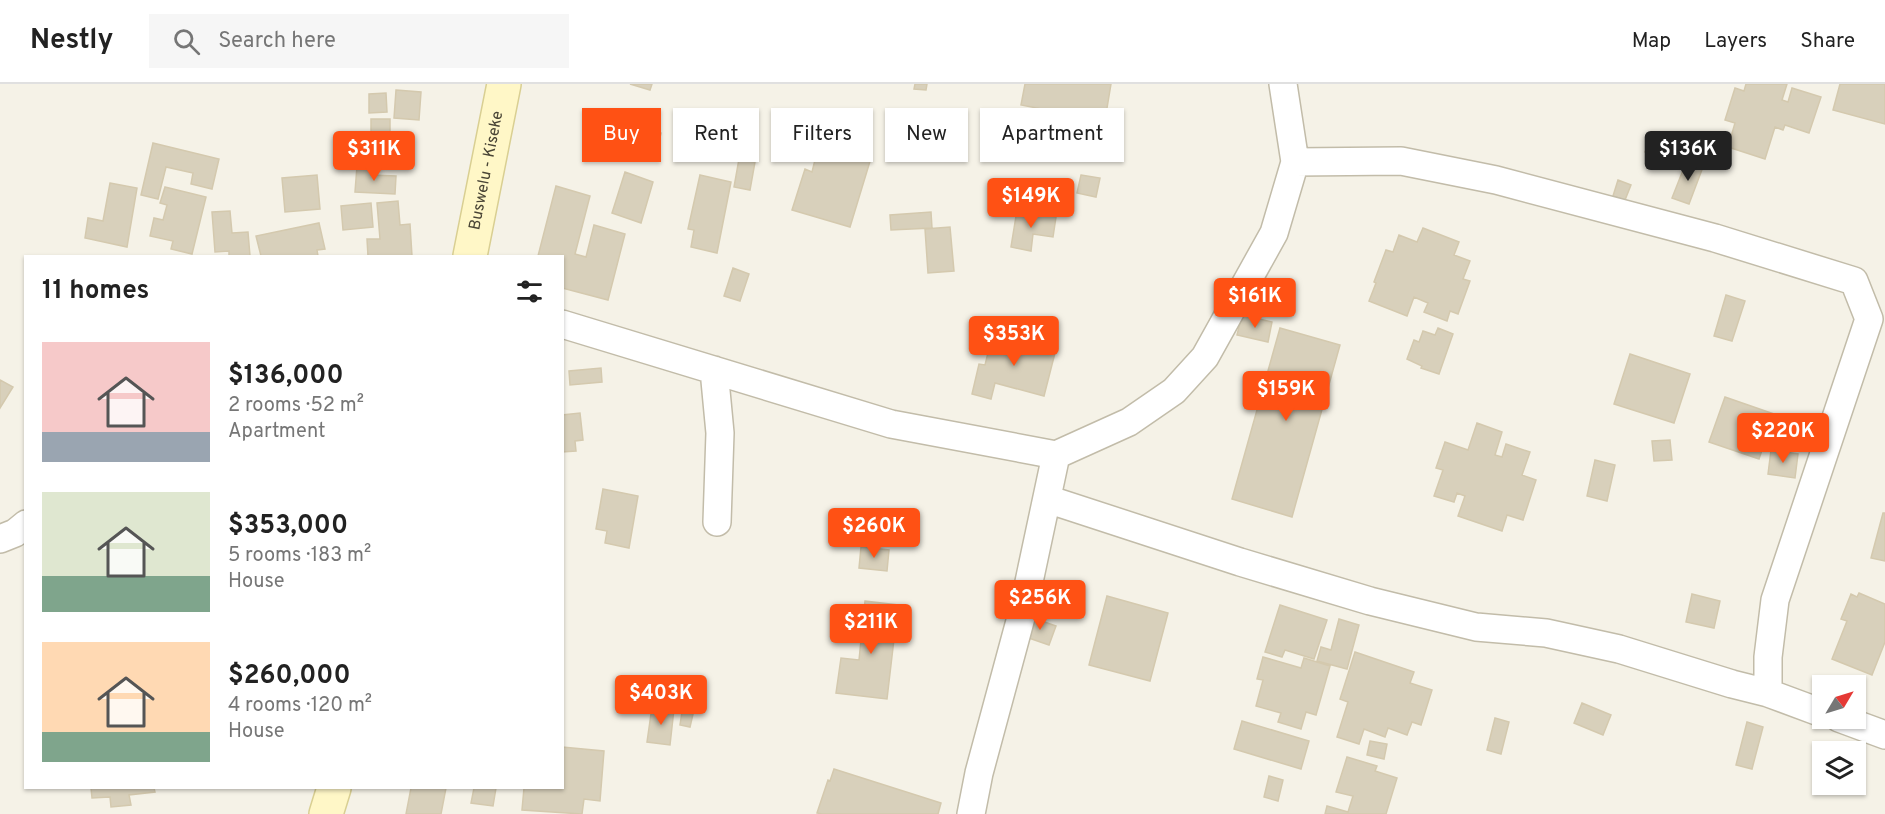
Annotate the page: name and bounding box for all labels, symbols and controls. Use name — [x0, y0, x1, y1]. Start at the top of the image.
search box — [149, 14, 569, 68]
text: Nestly — [30, 23, 113, 59]
icon: search — [170, 25, 203, 58]
text: Search here — [218, 28, 336, 55]
text: Map — [1632, 28, 1671, 55]
text: Layers — [1704, 28, 1767, 55]
text: Share — [1800, 28, 1855, 55]
chip: Buy — [582, 108, 661, 162]
chip: Rent — [673, 108, 759, 162]
chip: Filters — [771, 108, 873, 162]
chip: New — [885, 108, 968, 162]
chip: Apartment — [980, 108, 1124, 162]
street label: Buswelu - Kiseke — [465, 109, 508, 232]
pin: $311K — [332, 131, 416, 182]
pin: $136K — [1646, 131, 1730, 182]
text: $311K — [347, 137, 401, 163]
text: $136K — [1659, 137, 1717, 163]
pin: $149K — [989, 178, 1073, 229]
text: $149K — [1001, 184, 1061, 210]
text: 11 homes — [42, 275, 149, 308]
icon: filters — [513, 275, 546, 308]
pin: $161K — [1213, 278, 1297, 329]
text: $161K — [1228, 284, 1282, 310]
pin: $353K — [972, 316, 1056, 367]
text: $353K — [983, 322, 1045, 348]
text: $136,000 — [228, 360, 344, 393]
icon: home — [90, 366, 162, 438]
pin: $159K — [1244, 371, 1328, 422]
text: $159K — [1257, 377, 1315, 403]
text: 2 rooms · 52 m² — [228, 393, 364, 419]
pin: $220K — [1741, 413, 1825, 464]
text: Apartment — [228, 419, 326, 445]
text: $220K — [1751, 419, 1815, 445]
pin: $260K — [832, 508, 916, 559]
text: $353,000 — [228, 510, 348, 543]
text: $260K — [842, 514, 906, 540]
icon: home — [90, 516, 162, 588]
text: 5 rooms · 183 m² — [228, 543, 371, 569]
text: House — [228, 569, 284, 595]
pin: $256K — [998, 580, 1082, 631]
text: $256K — [1009, 586, 1071, 612]
pin: $211K — [829, 604, 913, 655]
text: $211K — [844, 610, 898, 636]
text: $260,000 — [228, 660, 351, 693]
icon: home — [90, 666, 162, 738]
pin: $403K — [619, 675, 703, 726]
north arrow — [1812, 675, 1866, 729]
map controls — [1812, 675, 1866, 795]
text: $403K — [629, 681, 693, 707]
text: 4 rooms · 120 m² — [228, 693, 372, 719]
text: House — [228, 719, 284, 745]
button: layers — [1812, 741, 1866, 795]

